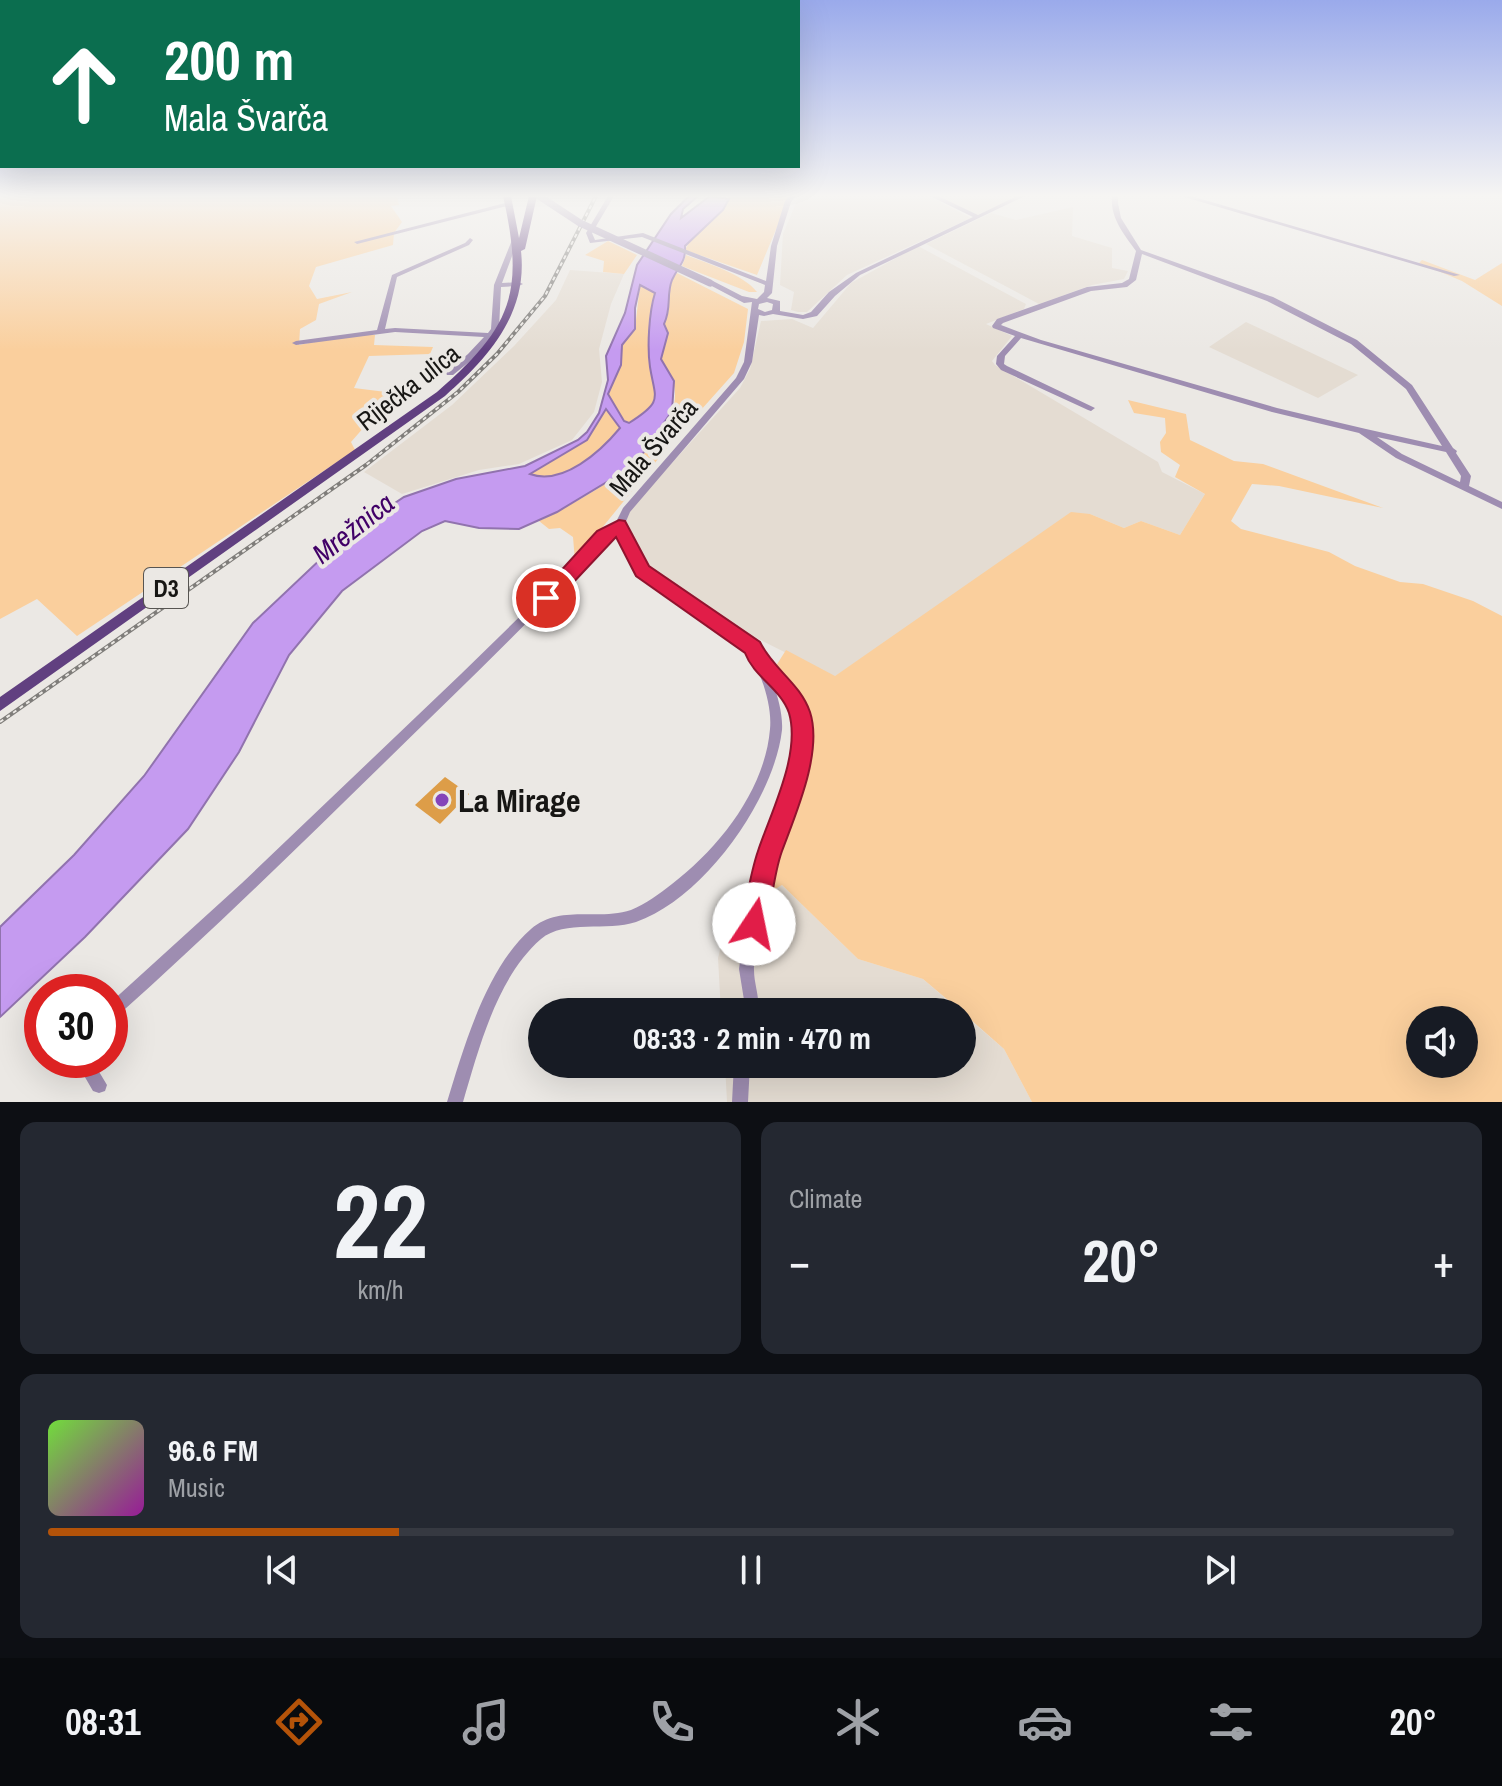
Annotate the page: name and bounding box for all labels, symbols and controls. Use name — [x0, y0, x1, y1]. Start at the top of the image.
text: 200 m — [164, 22, 294, 97]
icon: ahead — [32, 32, 136, 136]
text: Mala Švarča — [164, 94, 328, 142]
street label: Riječka ulica — [349, 336, 467, 438]
street label: Mala Švarča — [601, 391, 705, 503]
water label: Mrežnica — [304, 484, 402, 572]
pin — [512, 564, 580, 632]
road number: D3 — [144, 568, 188, 608]
icon: arrive — [524, 576, 568, 620]
place label: La Mirage — [458, 779, 581, 822]
marker: La Mirage — [433, 791, 451, 809]
position arrow — [712, 882, 796, 966]
speed limit sign: 30 — [24, 974, 128, 1078]
map controls — [1406, 1006, 1478, 1078]
button: sound — [1406, 1006, 1478, 1078]
text: 08:33 · 2 min · 470 m — [633, 1018, 871, 1058]
text: 22 — [333, 1150, 428, 1290]
text: Climate — [789, 1181, 862, 1216]
text: 20° — [1082, 1220, 1161, 1301]
text: − — [789, 1231, 810, 1291]
text: + — [1433, 1231, 1454, 1291]
text: km/h — [357, 1272, 404, 1307]
text: 96.6 FM — [168, 1430, 258, 1470]
text: Music — [168, 1470, 225, 1505]
icon: previous — [260, 1548, 304, 1592]
icon: pause — [729, 1548, 773, 1592]
icon: next — [1198, 1548, 1242, 1592]
icon: directions — [271, 1694, 327, 1750]
icon: music — [458, 1694, 514, 1750]
icon: phone — [644, 1694, 700, 1750]
icon: climate — [830, 1694, 886, 1750]
icon: car — [1017, 1694, 1073, 1750]
icon: filters — [1203, 1694, 1259, 1750]
text: 08:31 — [65, 1698, 141, 1746]
text: 20° — [1390, 1698, 1437, 1746]

